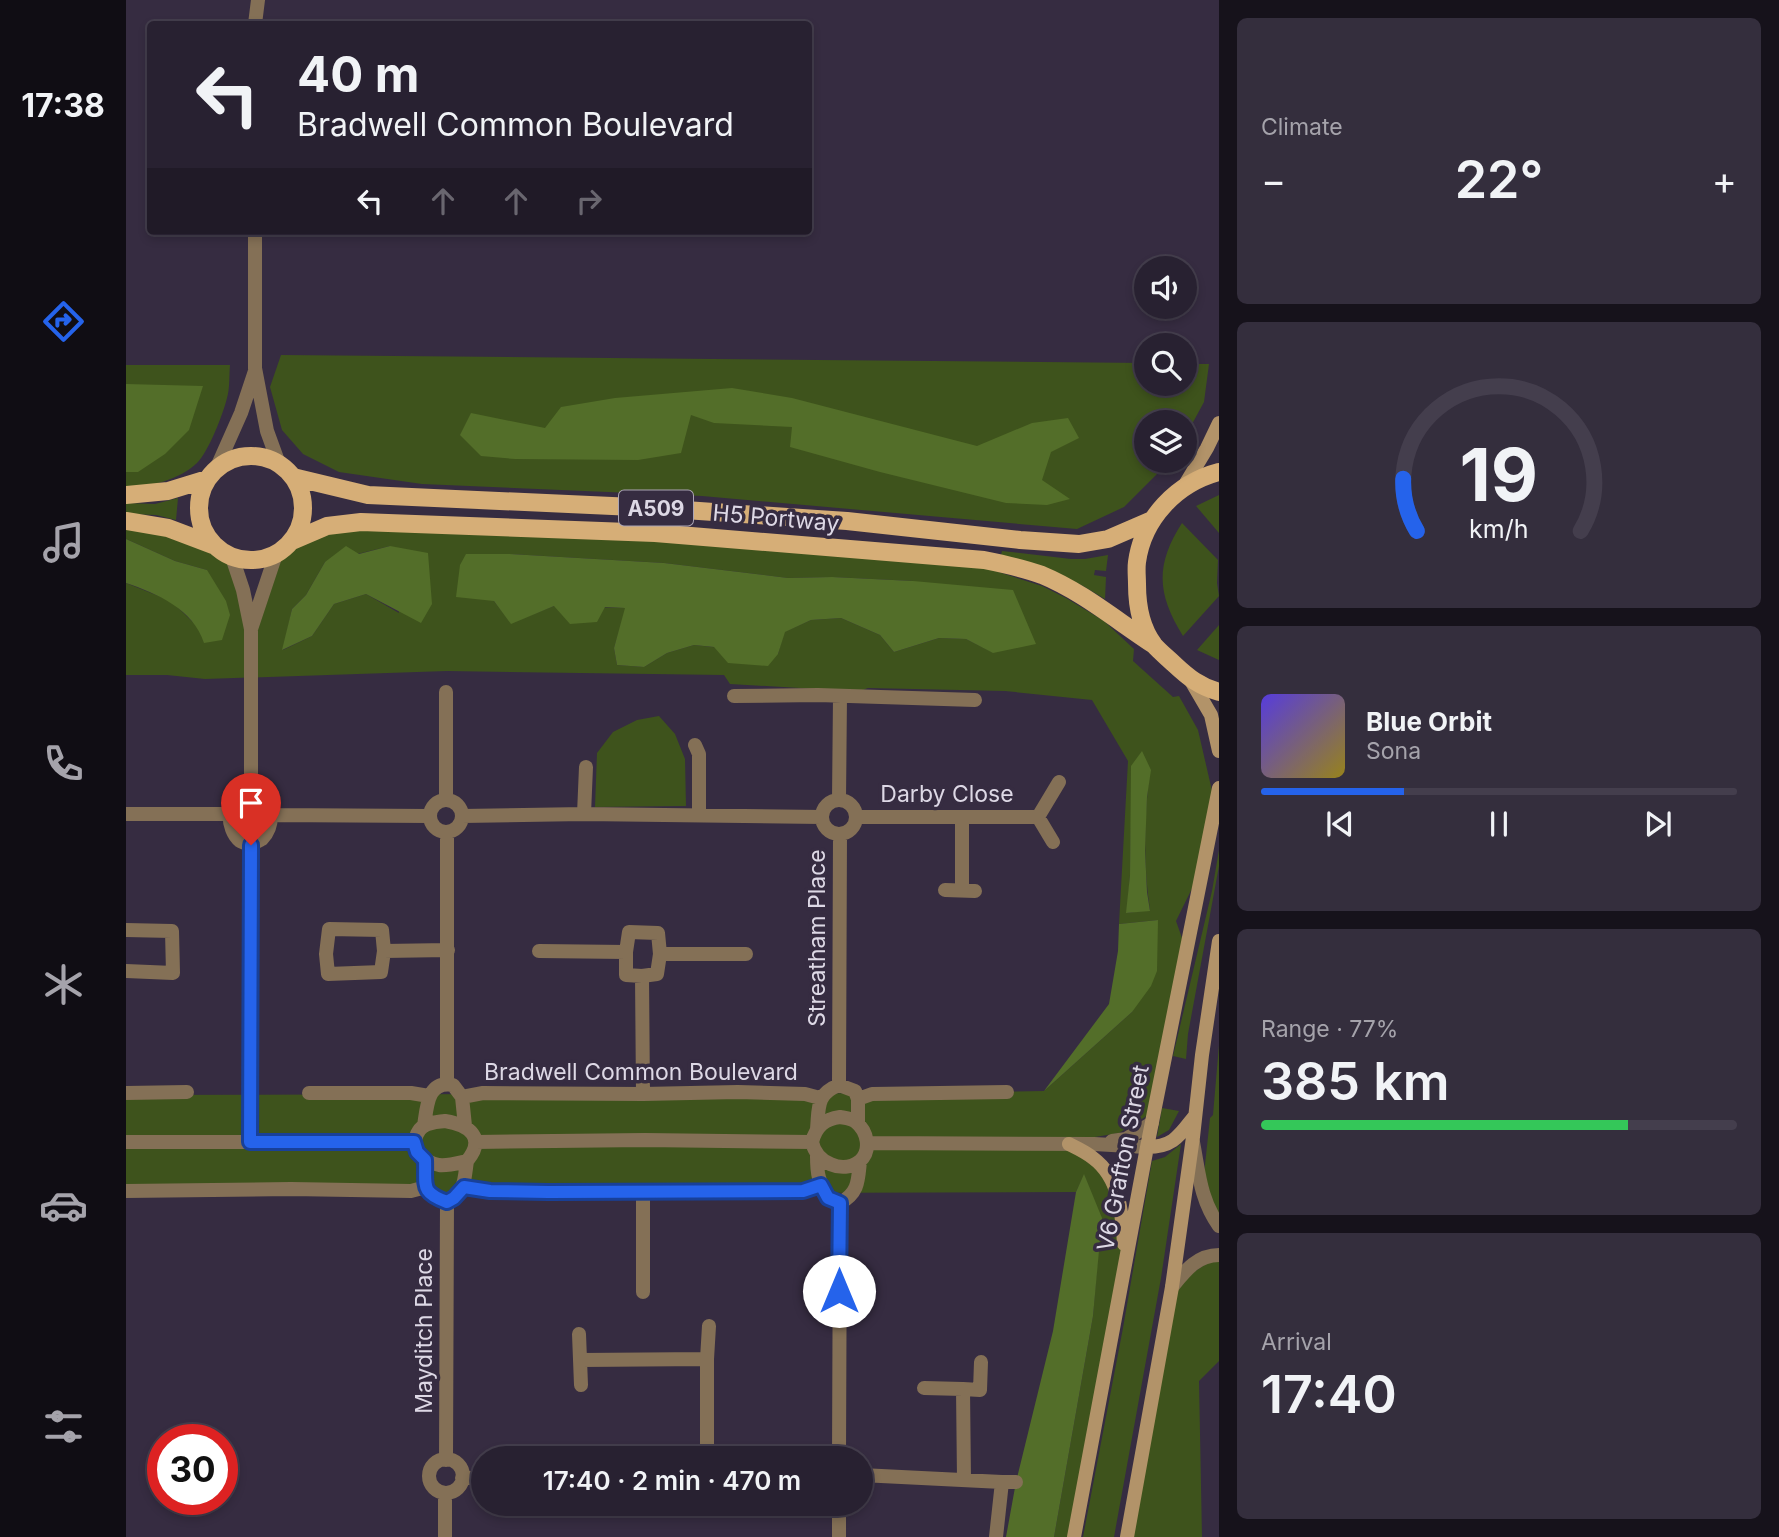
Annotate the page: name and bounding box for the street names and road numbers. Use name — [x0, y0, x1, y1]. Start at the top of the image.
road number: A509 — [619, 490, 693, 526]
street label: H5 Portway — [711, 499, 841, 537]
street label: Darby Close — [880, 780, 1014, 808]
street label: Streatham Place — [803, 849, 831, 1027]
street label: Bradwell Common Boulevard — [484, 1058, 798, 1086]
street label: V6 Grafton Street — [1091, 1062, 1155, 1253]
street label: Mayditch Place — [410, 1248, 438, 1414]

